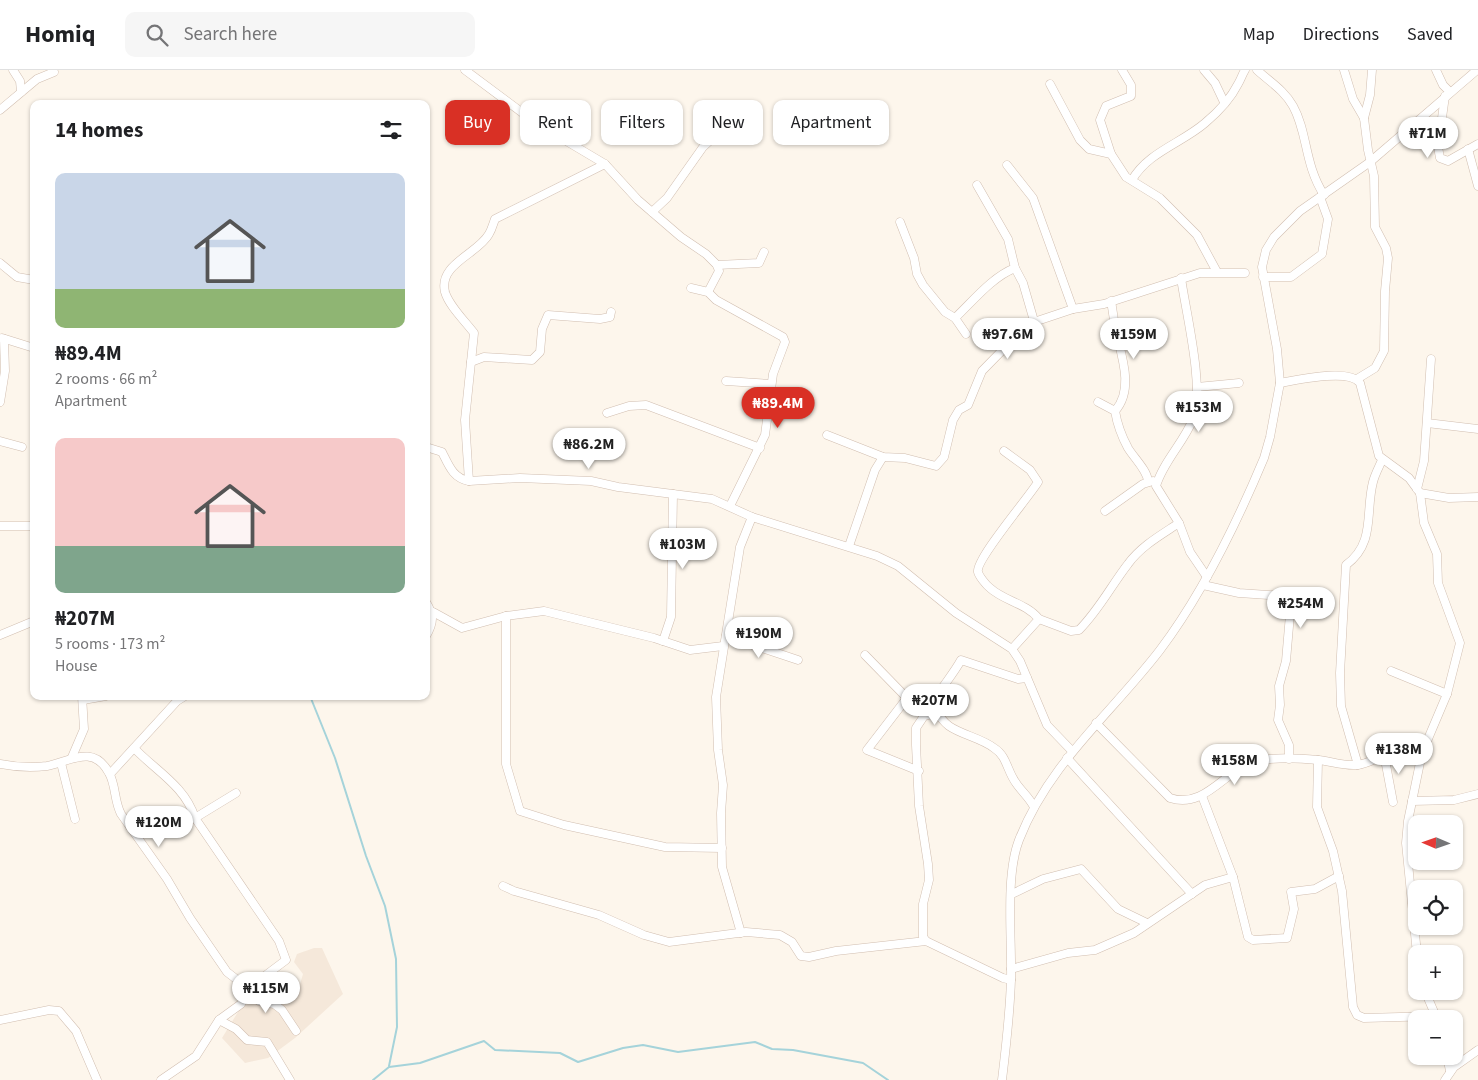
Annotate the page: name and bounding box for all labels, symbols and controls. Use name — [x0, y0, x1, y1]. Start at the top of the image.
search box — [125, 12, 475, 57]
text: Homiq — [25, 17, 95, 52]
icon: search — [143, 21, 171, 49]
text: Search here — [183, 21, 277, 48]
text: Map — [1243, 22, 1275, 47]
text: Directions — [1303, 22, 1379, 47]
text: Saved — [1407, 22, 1453, 47]
chip: Buy — [445, 100, 510, 145]
chip: Rent — [520, 100, 591, 145]
chip: Filters — [601, 100, 683, 145]
chip: New — [693, 100, 763, 145]
chip: Apartment — [773, 100, 889, 145]
text: 14 homes — [55, 115, 143, 145]
icon: filters — [377, 116, 405, 144]
pin: ₦71M — [1398, 116, 1458, 159]
text: ₦71M — [1409, 122, 1447, 144]
icon: home — [185, 206, 275, 296]
pin: ₦97.6M — [967, 318, 1049, 360]
pin: ₦159M — [1099, 318, 1169, 360]
text: ₦97.6M — [983, 323, 1033, 345]
text: ₦159M — [1111, 323, 1157, 345]
text: ₦89.4M — [55, 338, 122, 368]
text: 2 rooms · 66 m² — [55, 368, 157, 390]
pin: ₦89.4M — [737, 386, 819, 429]
text: Apartment — [55, 390, 127, 412]
pin: ₦153M — [1164, 390, 1234, 433]
text: ₦89.4M — [753, 392, 803, 414]
text: ₦153M — [1176, 396, 1222, 418]
pin: ₦86.2M — [548, 428, 630, 470]
text: ₦86.2M — [564, 433, 614, 455]
icon: home — [185, 471, 275, 561]
pin: ₦103M — [648, 528, 718, 570]
text: ₦103M — [660, 533, 706, 555]
pin: ₦254M — [1266, 586, 1336, 629]
text: ₦254M — [1278, 592, 1324, 614]
text: ₦207M — [55, 603, 115, 633]
pin: ₦190M — [724, 616, 794, 659]
text: ₦190M — [736, 622, 782, 644]
text: 5 rooms · 173 m² — [55, 633, 165, 655]
text: House — [55, 655, 97, 677]
pin: ₦207M — [900, 684, 970, 726]
text: ₦207M — [912, 689, 958, 711]
pin: ₦138M — [1364, 732, 1434, 775]
text: ₦138M — [1376, 738, 1422, 760]
pin: ₦158M — [1200, 744, 1270, 786]
text: ₦158M — [1212, 749, 1258, 771]
pin: ₦120M — [124, 806, 194, 848]
text: ₦120M — [136, 811, 182, 833]
north arrow — [1408, 815, 1462, 870]
map controls — [1408, 815, 1463, 1065]
button: locate — [1408, 880, 1463, 935]
button: + — [1408, 945, 1463, 1000]
pin: ₦115M — [231, 972, 301, 1014]
text: ₦115M — [243, 977, 289, 999]
button: − — [1408, 1010, 1463, 1065]

